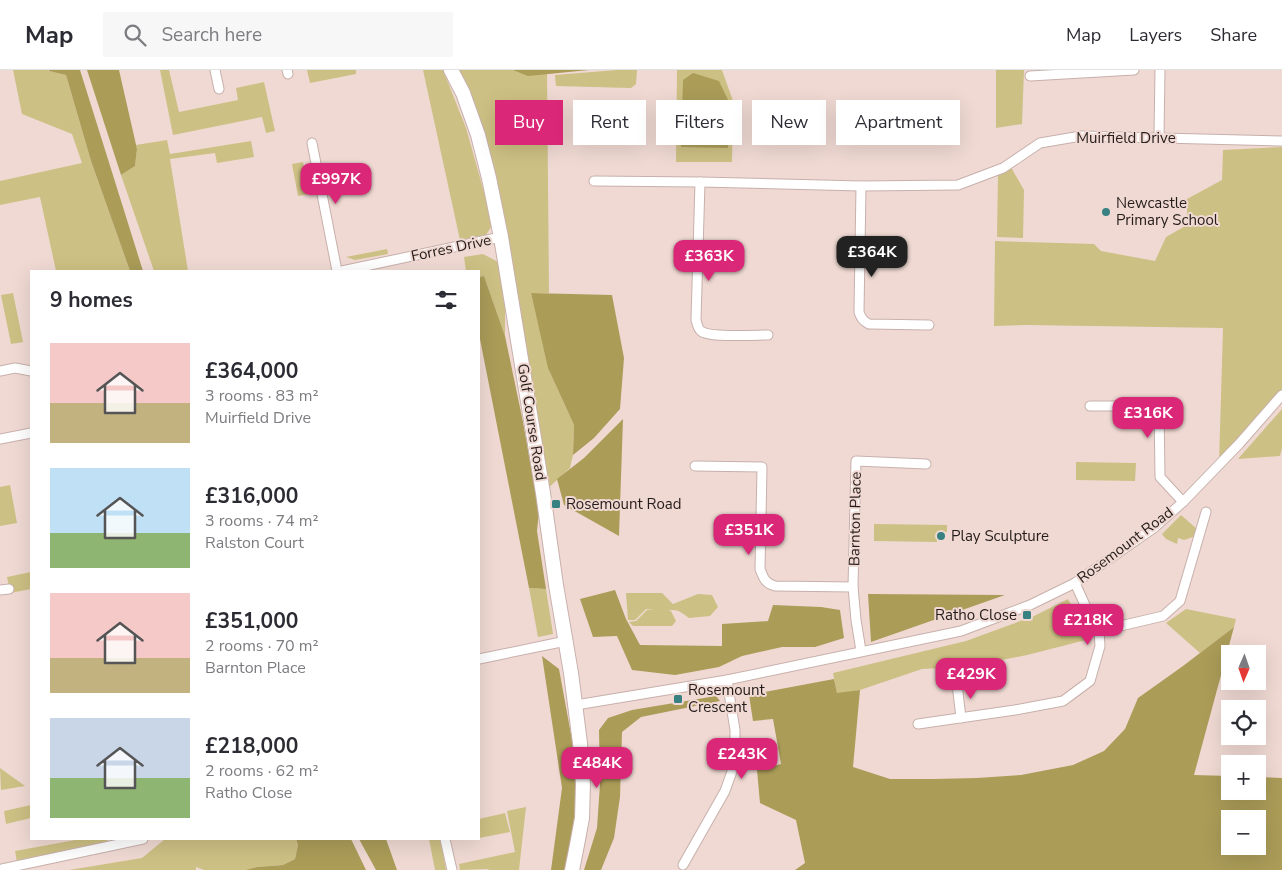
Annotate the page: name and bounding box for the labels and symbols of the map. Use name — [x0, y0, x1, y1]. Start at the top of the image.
street label: Muirfield Drive — [1076, 128, 1176, 148]
pin: £997K — [301, 162, 371, 205]
place label: Newcastle Primary School — [1116, 193, 1219, 230]
marker: Newcastle Primary School — [1100, 206, 1112, 218]
street label: Forres Drive — [409, 230, 493, 266]
pin: £364K — [837, 236, 907, 278]
pin: £363K — [674, 240, 744, 282]
street label: Golf Course Road — [513, 362, 551, 482]
pin: £316K — [1113, 396, 1183, 439]
street label: Barnton Place — [844, 472, 866, 566]
place label: Rosemount Road — [566, 494, 682, 514]
marker: Rosemount Road — [550, 498, 562, 510]
street label: Rosemount Road — [1073, 502, 1177, 588]
pin: £351K — [714, 514, 784, 556]
place label: Play Sculpture — [951, 526, 1049, 546]
marker: Play Sculpture — [935, 530, 947, 542]
pin: £218K — [1053, 604, 1123, 646]
place label: Ratho Close — [935, 605, 1017, 625]
marker: Ratho Close — [1021, 609, 1033, 621]
north arrow — [1221, 645, 1266, 690]
pin: £429K — [936, 658, 1006, 700]
place label: Rosemount Crescent — [688, 680, 766, 717]
marker: Rosemount Crescent — [672, 693, 684, 705]
pin: £243K — [707, 738, 777, 780]
pin: £484K — [562, 746, 632, 789]

